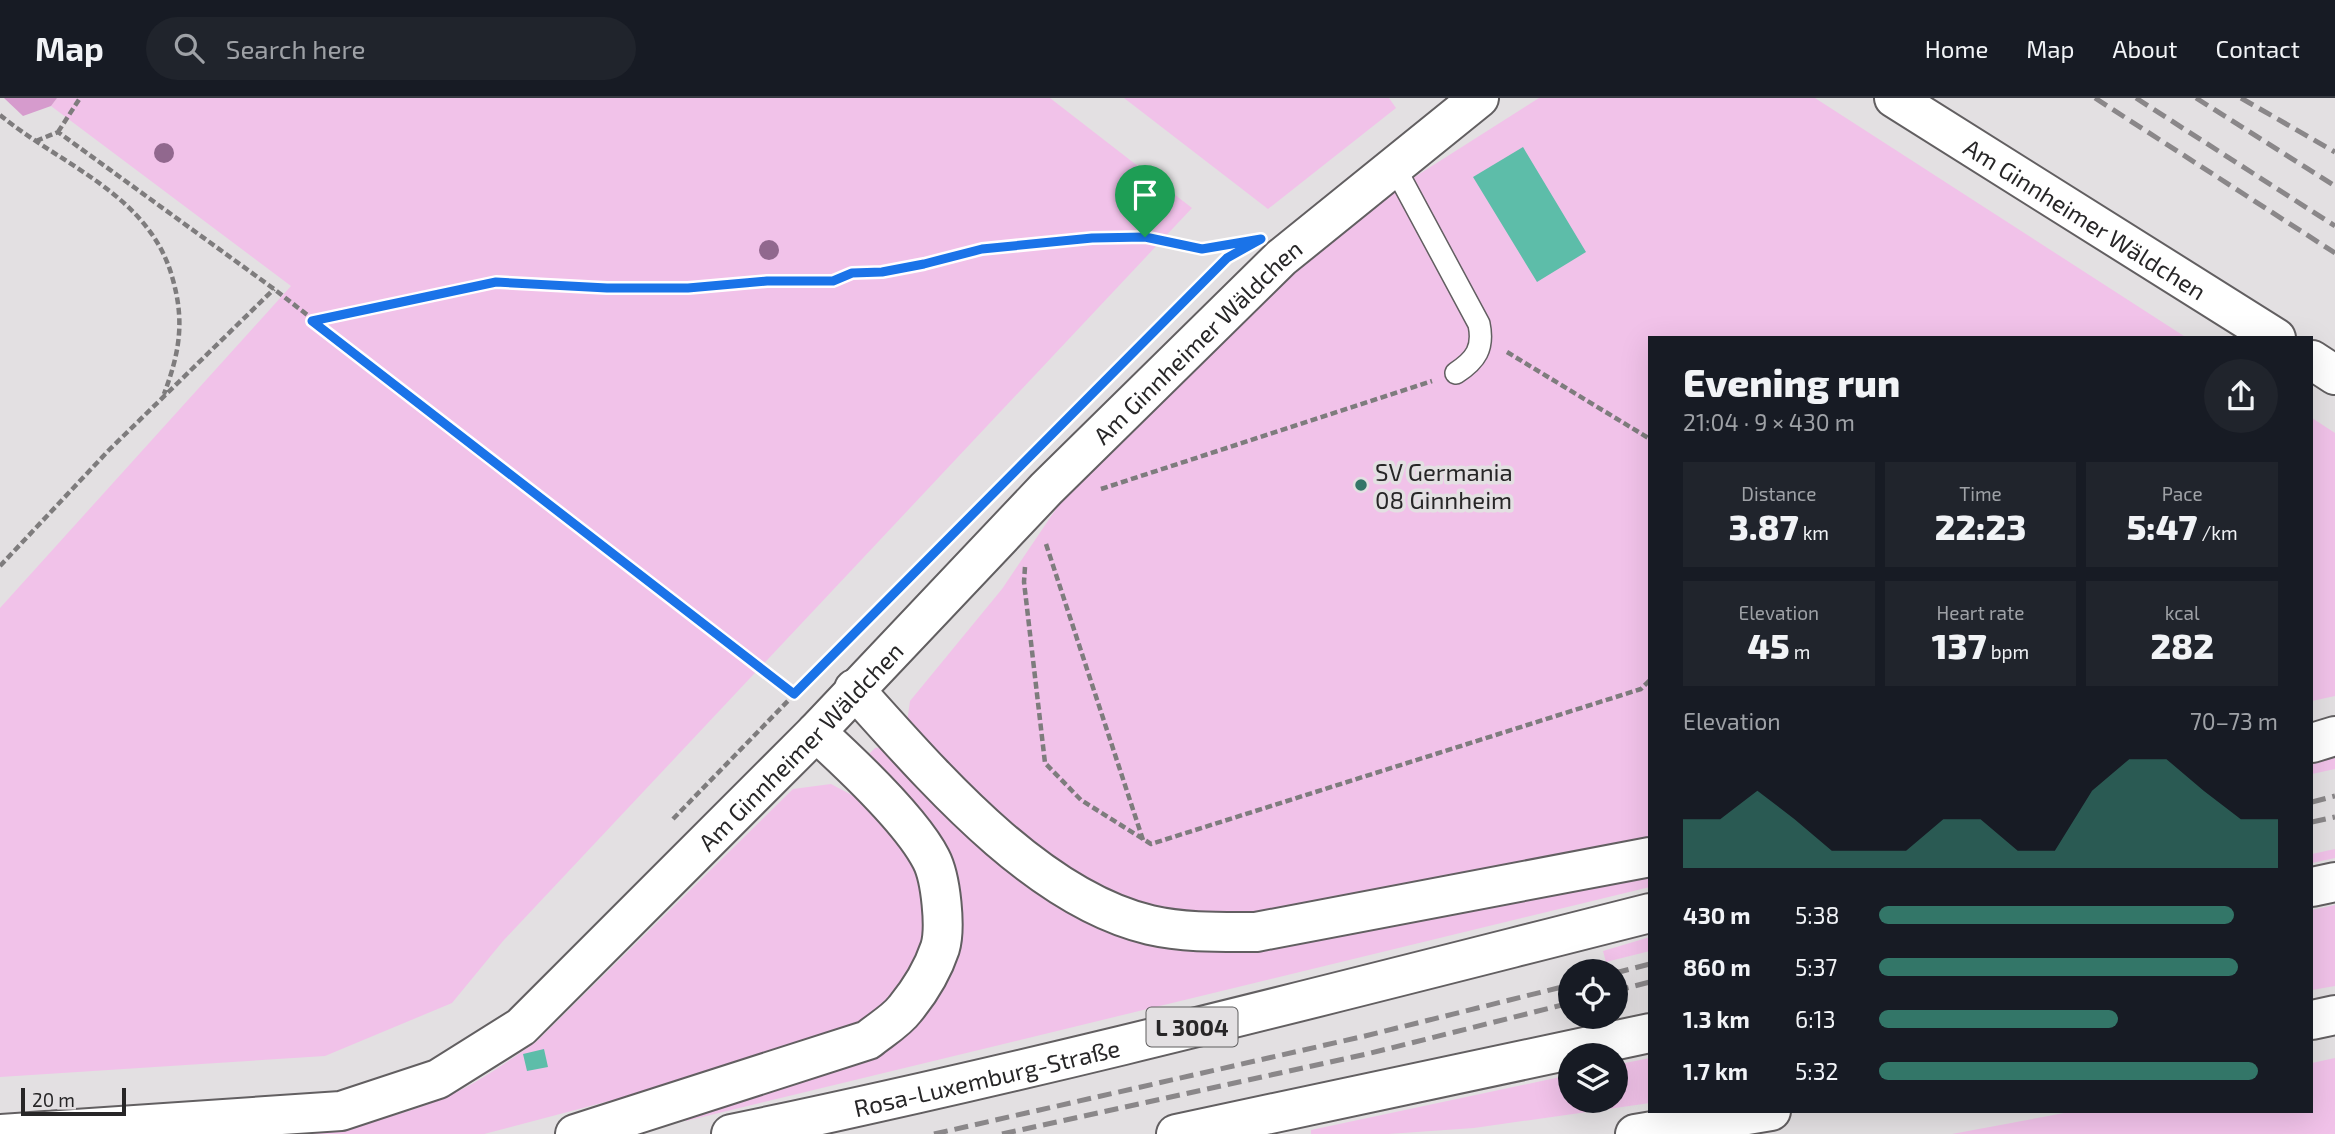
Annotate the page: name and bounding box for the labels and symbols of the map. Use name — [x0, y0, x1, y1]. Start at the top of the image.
street label: Am Ginnheimer Wäldchen — [1959, 131, 2212, 305]
pin — [1115, 165, 1175, 237]
street label: Am Ginnheimer Wäldchen — [1087, 233, 1307, 449]
place label: SV Germania 08 Ginnheim — [1375, 457, 1513, 514]
marker: SV Germania 08 Ginnheim — [1353, 477, 1369, 493]
street label: Am Ginnheimer Wäldchen — [692, 636, 908, 856]
road number: L 3004 — [1146, 1008, 1238, 1046]
street label: Rosa-Luxemburg-Straße — [851, 1032, 1123, 1122]
scale bar — [21, 1085, 126, 1117]

